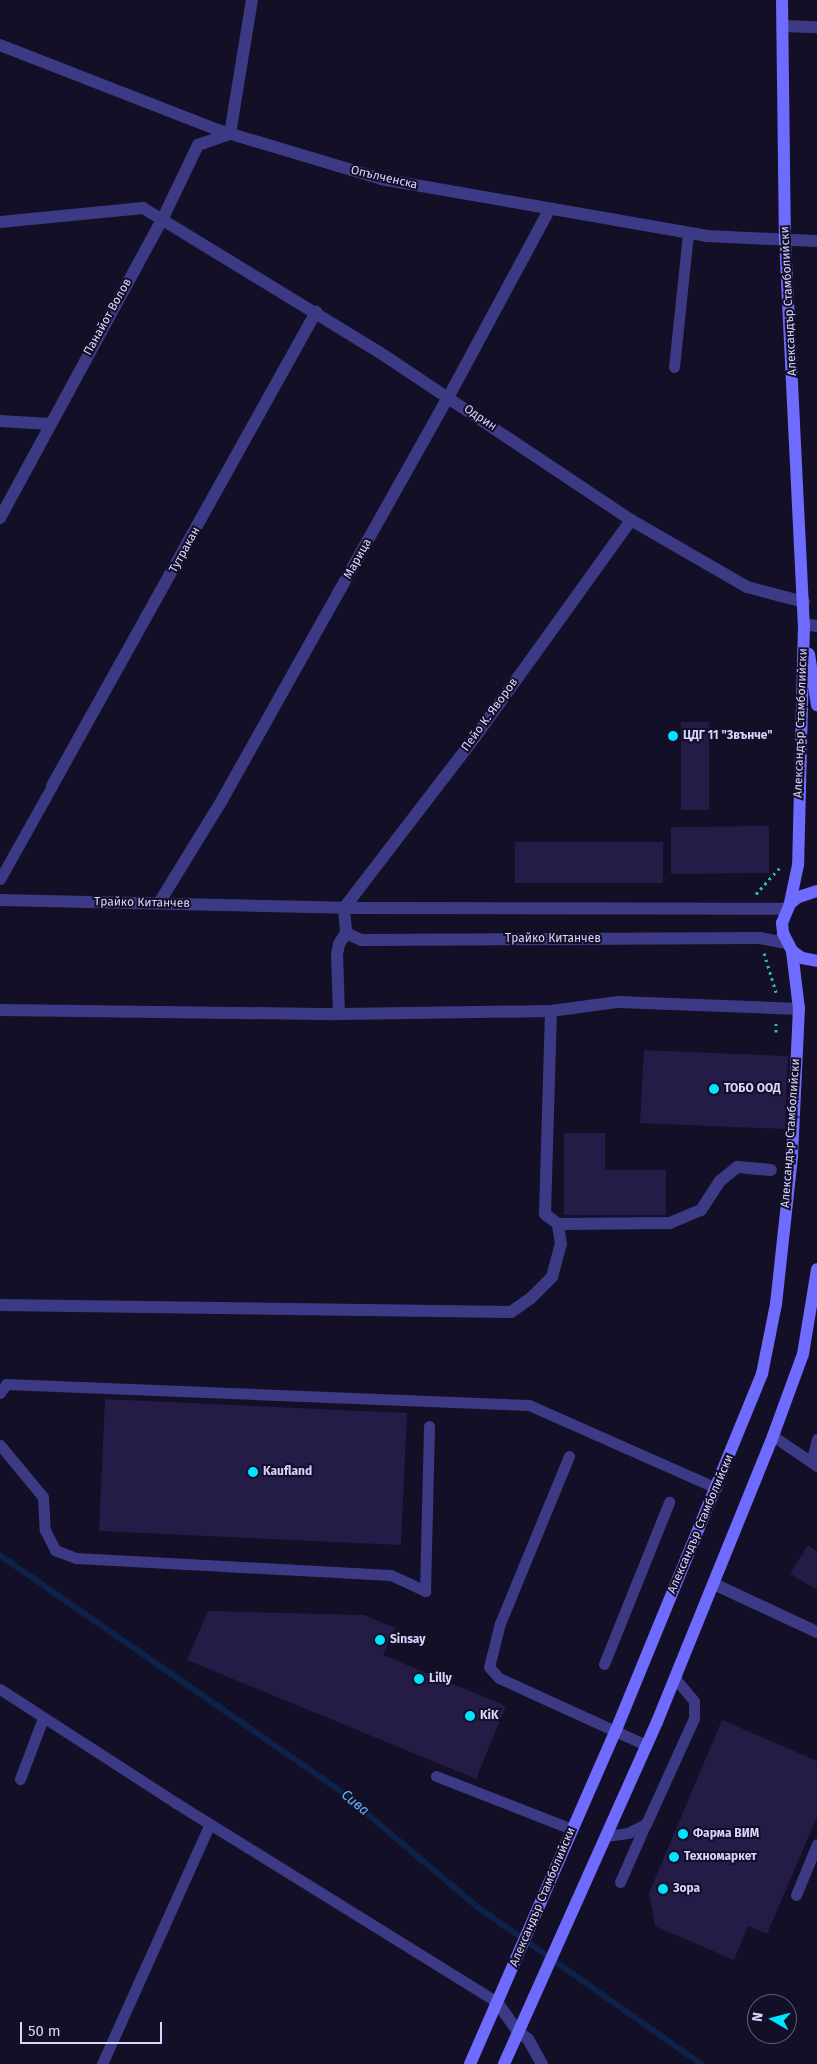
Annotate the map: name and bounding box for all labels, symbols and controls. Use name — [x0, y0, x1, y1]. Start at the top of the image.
street label: Опълченска — [349, 163, 419, 193]
street label: Александър Стамболийски — [778, 226, 800, 376]
street label: Панайот Волов — [81, 276, 135, 358]
street label: Одрин — [461, 402, 499, 434]
street label: Тутракан — [167, 525, 203, 575]
street label: Марица — [341, 536, 375, 582]
street label: Александър Стамболийски — [791, 648, 811, 798]
street label: Пейо К. Яворов — [459, 676, 521, 754]
place label: ЦДГ 11 "Звънче" — [683, 729, 773, 743]
marker: ЦДГ 11 "Звънче" — [667, 730, 679, 742]
street label: Трайко Китанчев — [94, 895, 190, 911]
street label: Трайко Китанчев — [505, 932, 601, 946]
street label: Александър Стамболийски — [779, 1058, 803, 1208]
place label: ТОБО ООД — [724, 1082, 781, 1096]
marker: ТОБО ООД — [708, 1083, 720, 1095]
street label: Александър Стамболийски — [665, 1452, 737, 1596]
place label: Kaufland — [263, 1465, 312, 1479]
marker: Kaufland — [247, 1466, 259, 1478]
place label: Sinsay — [390, 1633, 425, 1647]
marker: Sinsay — [374, 1634, 386, 1646]
place label: Lilly — [429, 1672, 452, 1686]
marker: Lilly — [413, 1673, 425, 1685]
place label: KiK — [480, 1709, 499, 1723]
marker: KiK — [464, 1710, 476, 1722]
water label: Сива — [338, 1787, 372, 1819]
street label: Александър Стамболийски — [507, 1825, 579, 1969]
place label: Фарма ВИМ — [693, 1827, 759, 1841]
marker: Фарма ВИМ — [677, 1828, 689, 1840]
place label: Техномаркет — [684, 1850, 757, 1864]
marker: Техномаркет — [668, 1851, 680, 1863]
place label: Зора — [673, 1882, 700, 1896]
marker: Зора — [657, 1883, 669, 1895]
north arrow — [747, 1994, 797, 2044]
text: N — [749, 2011, 767, 2023]
scale bar — [22, 2012, 165, 2044]
text: 50 m — [28, 2022, 61, 2040]

